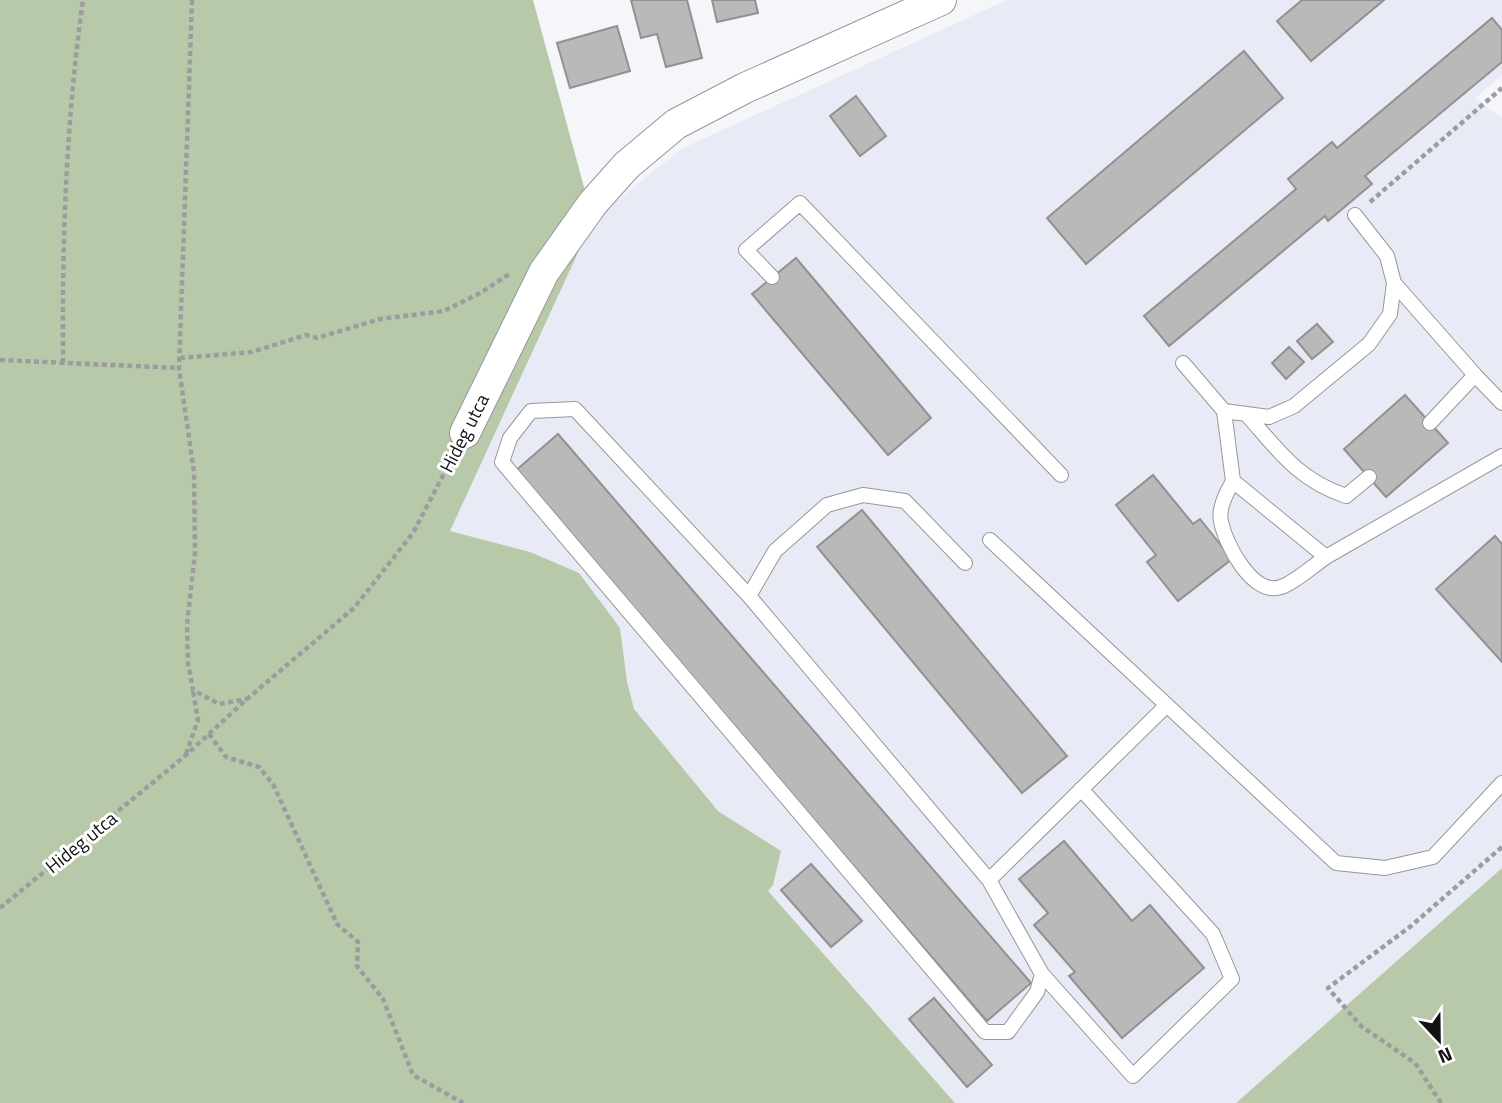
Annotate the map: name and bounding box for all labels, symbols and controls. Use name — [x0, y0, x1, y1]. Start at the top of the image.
street label: Hideg utca — [431, 388, 496, 477]
street label: Hideg utca — [38, 803, 123, 880]
north arrow — [1404, 1005, 1474, 1075]
text: N — [1434, 1040, 1457, 1072]

